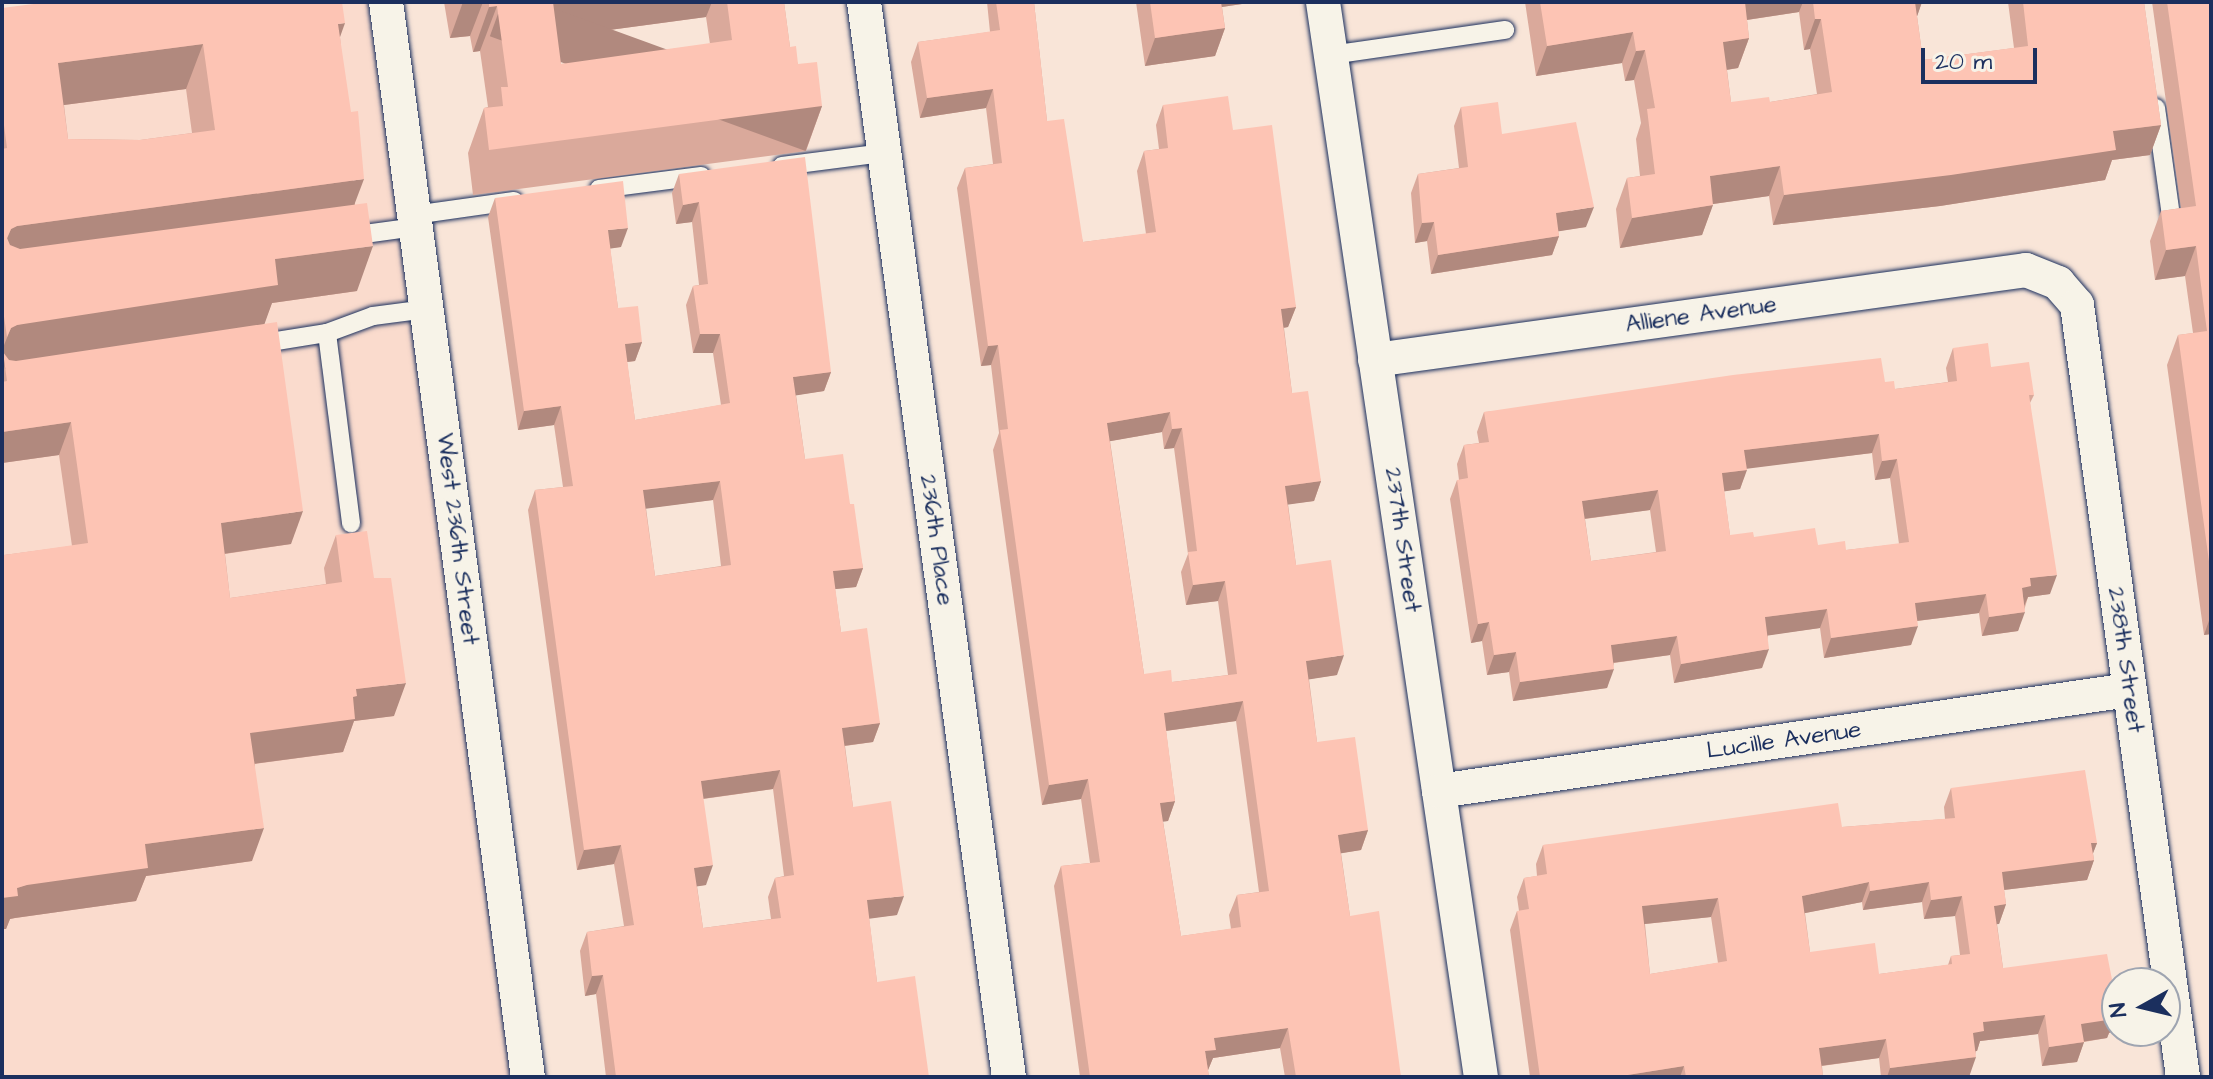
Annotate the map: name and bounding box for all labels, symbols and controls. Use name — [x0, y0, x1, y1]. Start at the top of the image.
scale bar — [1925, 32, 2041, 82]
text: 20 m — [1935, 45, 1992, 79]
street label: Alliene Avenue — [1624, 290, 1778, 340]
street label: West 236th Street — [430, 431, 484, 647]
street label: 237th Street — [1378, 466, 1426, 614]
street label: 236th Place — [913, 473, 959, 607]
street label: 238th Street — [2101, 585, 2149, 735]
street label: Lucille Avenue — [1705, 716, 1863, 766]
north arrow — [2101, 967, 2181, 1047]
text: N — [2102, 1001, 2135, 1019]

